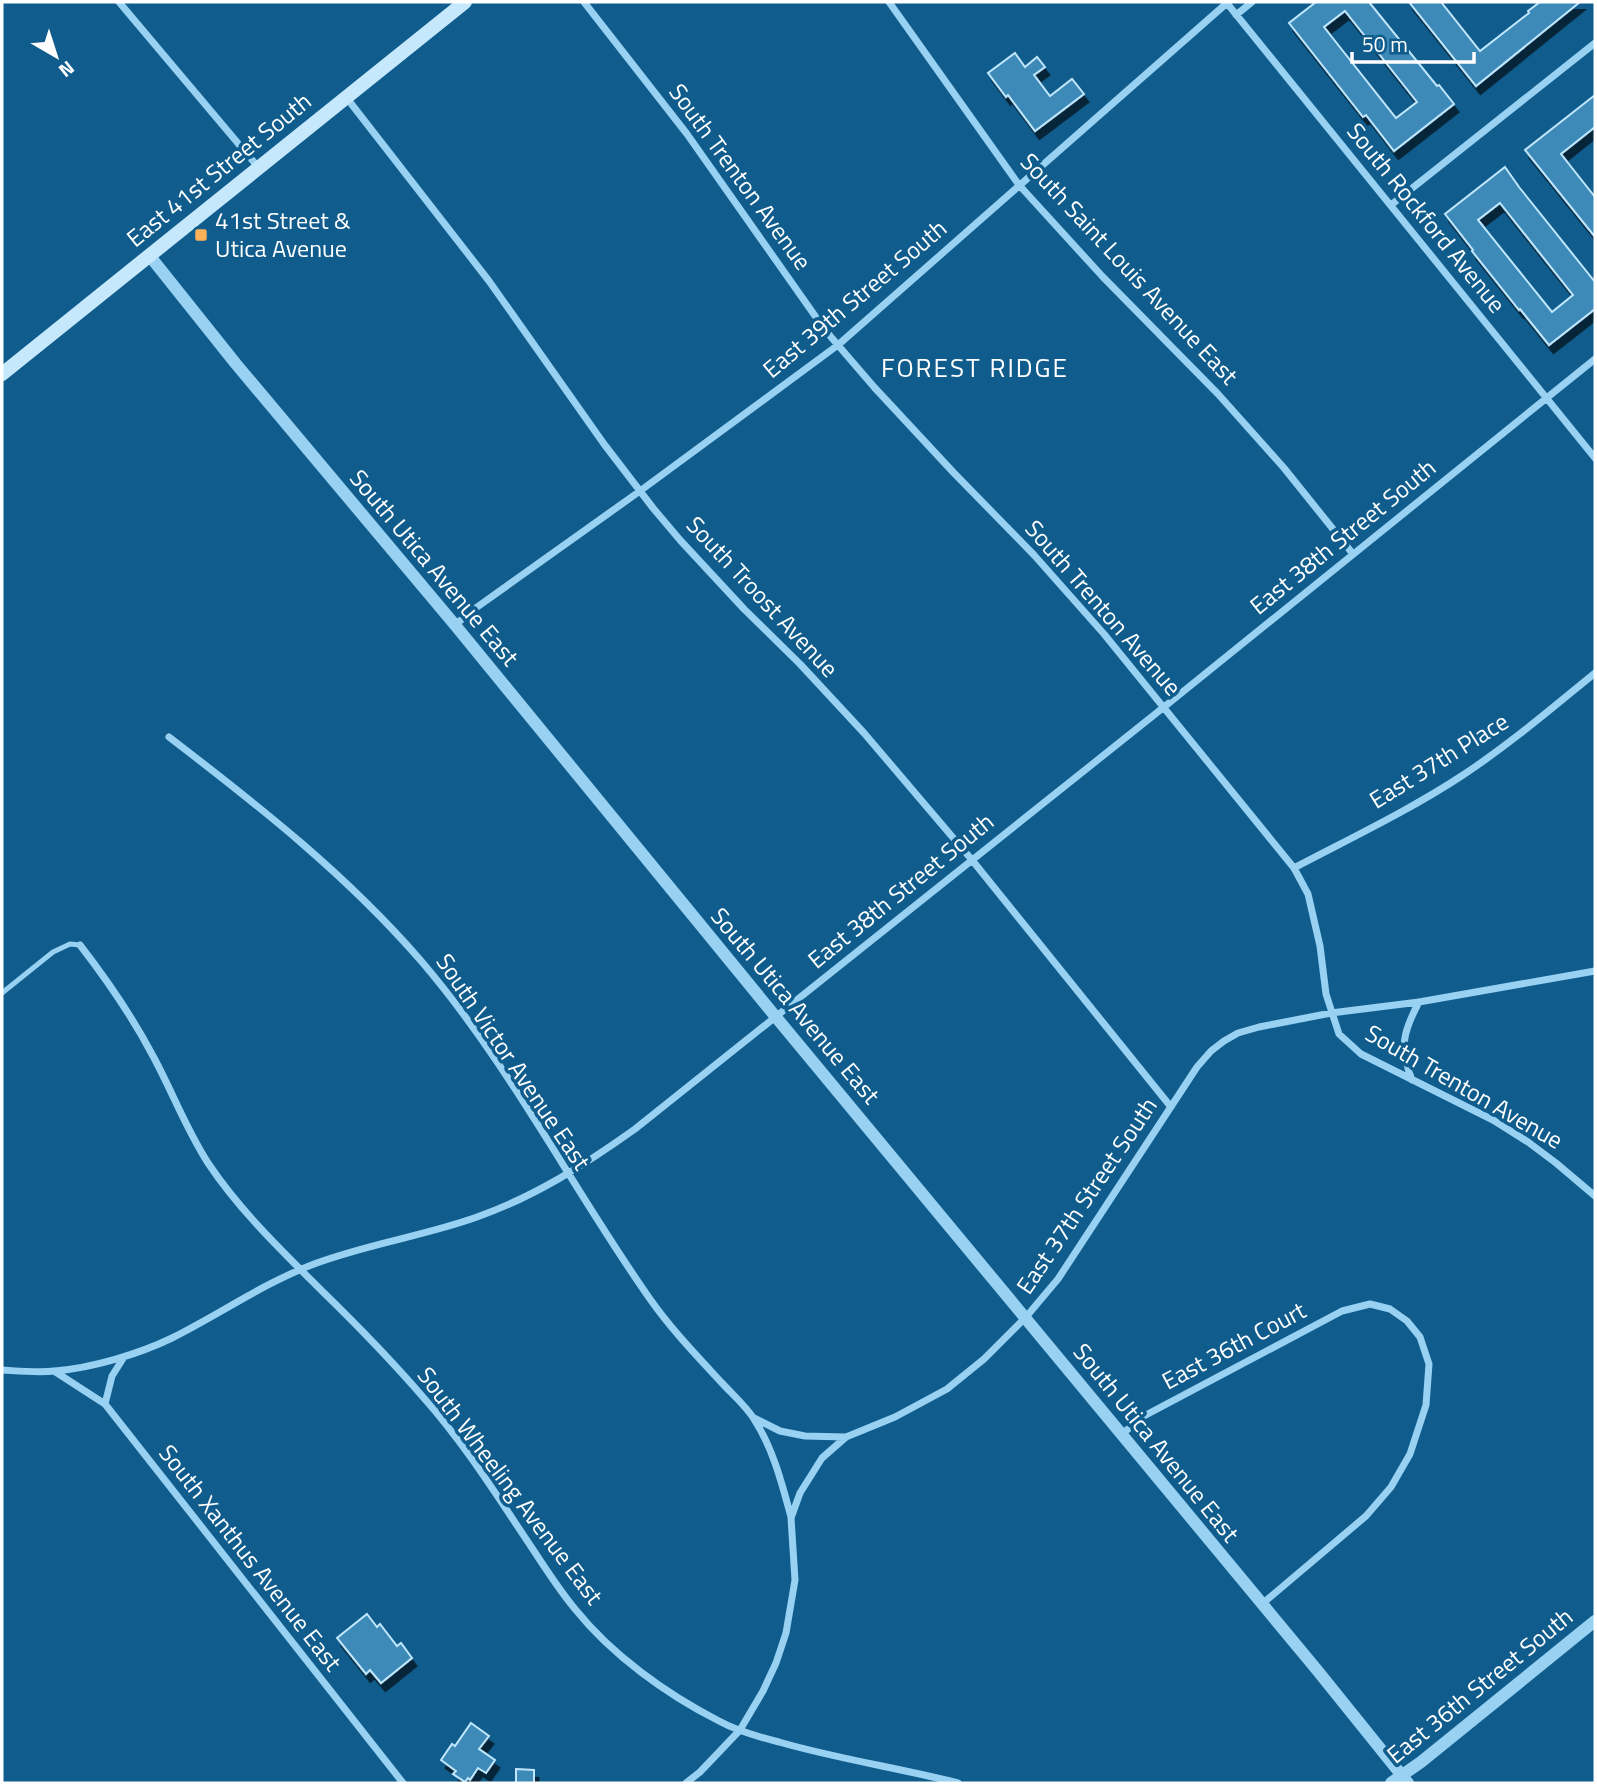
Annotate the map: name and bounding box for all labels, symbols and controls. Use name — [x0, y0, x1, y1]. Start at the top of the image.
north arrow — [21, 21, 91, 91]
scale bar — [1352, 21, 1474, 65]
text: 50 m — [1362, 28, 1408, 60]
text: N — [53, 54, 81, 85]
street label: South Trenton Avenue — [661, 76, 821, 277]
street label: East 41st Street South — [118, 83, 319, 255]
street label: South Rockford Avenue — [1339, 114, 1515, 320]
street label: South Saint Louis Avenue East — [1012, 144, 1247, 393]
place label: 41st Street & Utica Avenue — [215, 202, 351, 266]
street label: East 39th Street South — [754, 210, 954, 386]
marker: 41st Street & Utica Avenue — [193, 227, 209, 243]
district label: FOREST RIDGE — [881, 348, 1069, 387]
street label: East 38th Street South — [1241, 450, 1443, 623]
street label: South Utica Avenue East — [342, 461, 528, 674]
street label: South Troost Avenue — [678, 508, 847, 685]
street label: South Trenton Avenue — [1017, 511, 1190, 703]
street label: East 37th Place — [1362, 703, 1515, 817]
street label: East 38th Street South — [799, 804, 1001, 977]
street label: South Utica Avenue East — [703, 899, 889, 1112]
street label: South Victor Avenue East — [428, 946, 600, 1178]
street label: South Trenton Avenue — [1359, 1015, 1570, 1157]
street label: East 37th Street South — [1007, 1090, 1166, 1301]
street label: East 36th Court — [1155, 1292, 1313, 1398]
street label: South Utica Avenue East — [1065, 1335, 1249, 1550]
street label: South Wheeling Avenue East — [409, 1359, 613, 1612]
street label: South Xanthus Avenue East — [151, 1436, 351, 1679]
street label: East 36th Street South — [1378, 1599, 1580, 1772]

